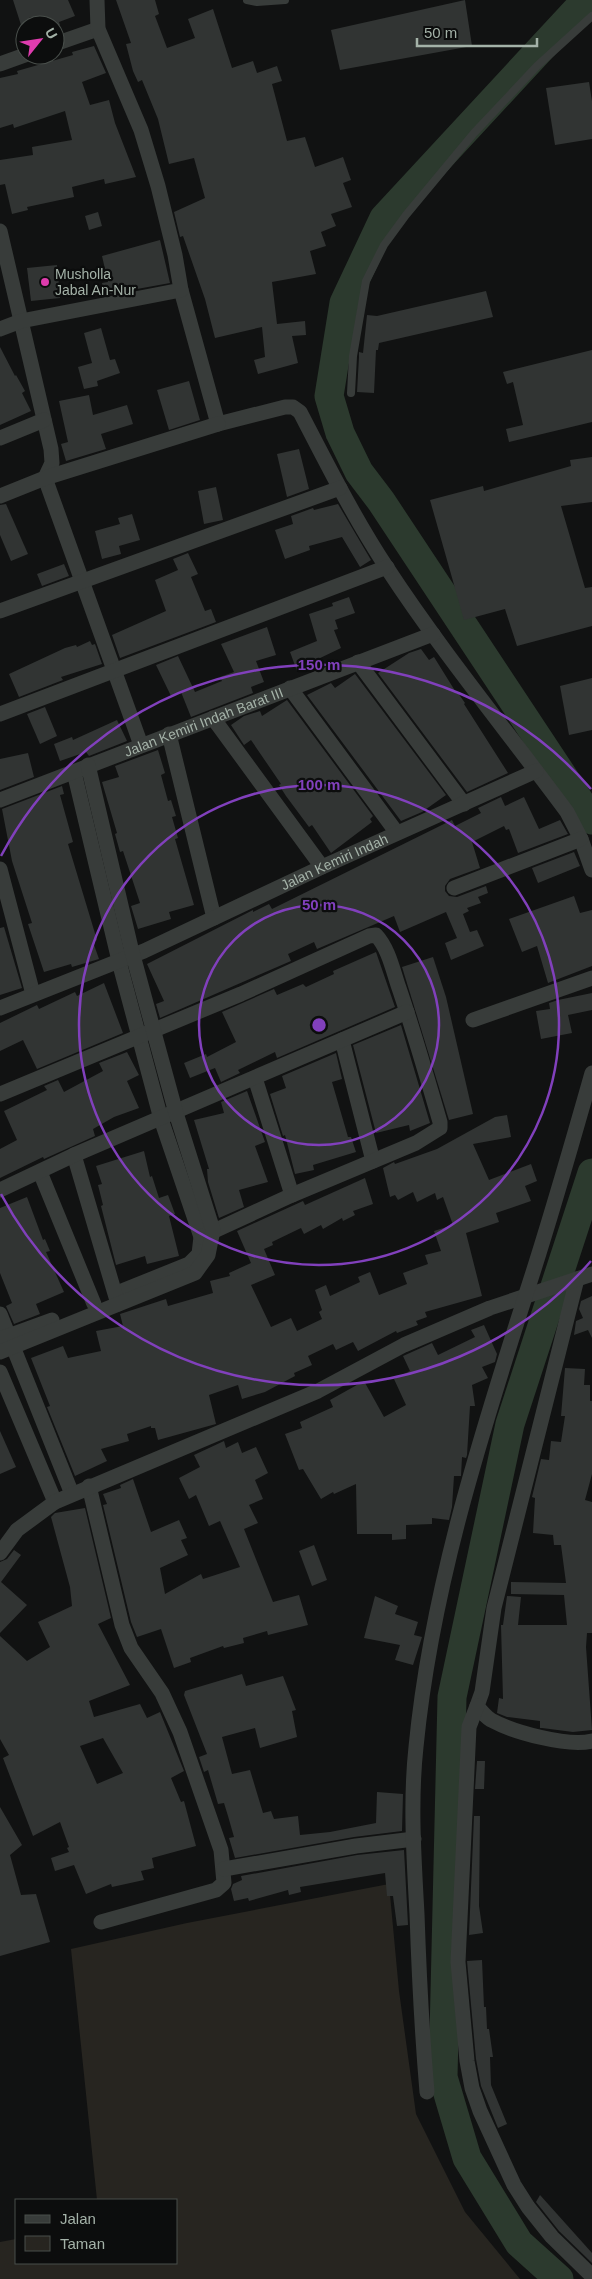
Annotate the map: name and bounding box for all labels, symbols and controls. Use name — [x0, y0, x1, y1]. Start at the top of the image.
north arrow — [15, 15, 65, 65]
scale bar — [417, 15, 537, 47]
text: 50 m — [424, 24, 457, 41]
text: U — [42, 25, 61, 42]
place label: Musholla Jabal An-Nur — [55, 266, 136, 298]
marker: Musholla Jabal An-Nur — [39, 276, 51, 288]
text: 150 m — [298, 656, 340, 673]
street label: Jalan Kemiri Indah Barat III — [122, 684, 285, 760]
text: 100 m — [298, 776, 340, 793]
street label: Jalan Kemiri Indah — [278, 830, 390, 893]
text: 50 m — [302, 896, 336, 913]
centre of rings — [310, 1016, 328, 1034]
legend — [15, 2199, 178, 2264]
text: Jalan — [60, 2210, 96, 2227]
text: Taman — [60, 2235, 105, 2252]

